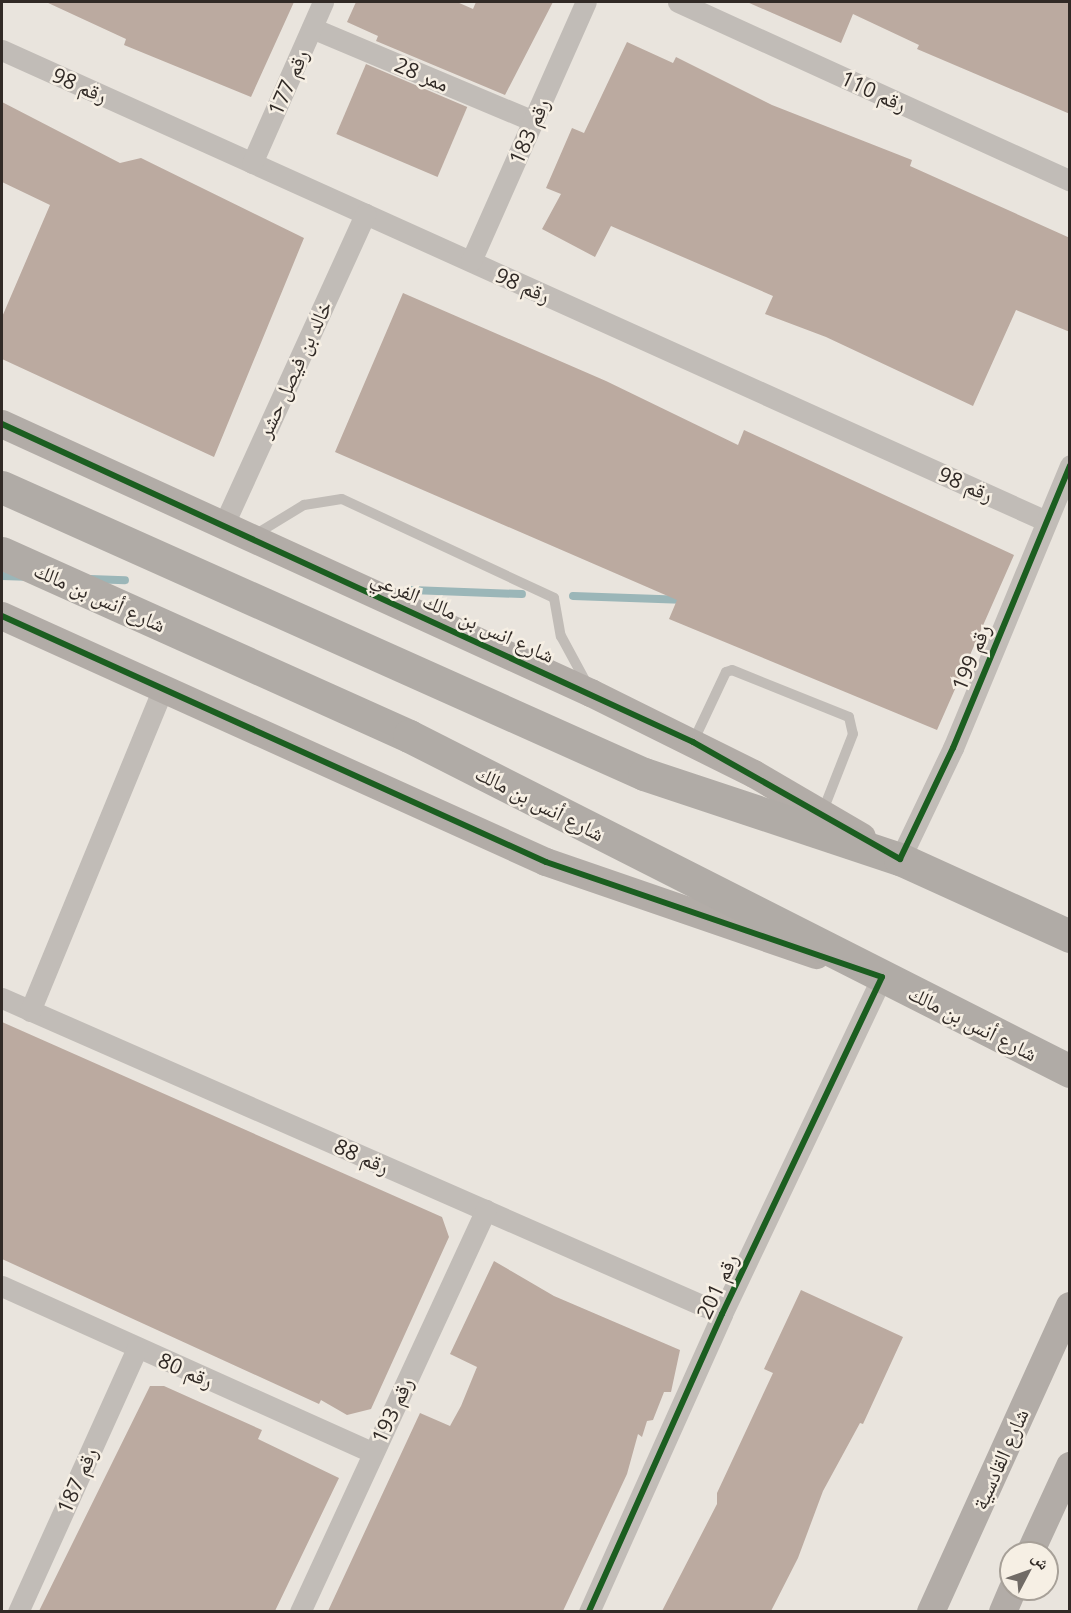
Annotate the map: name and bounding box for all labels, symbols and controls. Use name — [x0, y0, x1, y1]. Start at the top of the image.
street label: رقم 177 — [262, 45, 314, 119]
street label: ممر 28 — [391, 51, 453, 97]
street label: رقم 98 — [49, 62, 111, 108]
street label: رقم 110 — [837, 65, 911, 117]
street label: رقم 183 — [503, 94, 555, 168]
street label: رقم 98 — [492, 262, 554, 308]
street label: خالد بن فيصل حشر — [251, 296, 337, 442]
street label: رقم 98 — [935, 461, 997, 507]
street label: شارع أنس بن مالك — [30, 557, 170, 637]
street label: شارع انس بن مالك الفرعي — [368, 564, 558, 668]
street label: رقم 199 — [946, 620, 996, 694]
street label: شارع أنس بن مالك — [471, 760, 609, 846]
street label: شارع أنس بن مالك — [904, 980, 1042, 1066]
street label: رقم 88 — [331, 1133, 393, 1179]
street label: رقم 201 — [691, 1249, 743, 1323]
street label: رقم 80 — [155, 1347, 217, 1393]
street label: رقم 193 — [366, 1373, 418, 1447]
street label: شارع القادسية — [967, 1405, 1033, 1513]
street label: رقم 187 — [51, 1443, 103, 1517]
north arrow — [999, 1541, 1059, 1601]
text: ش — [1027, 1547, 1055, 1574]

